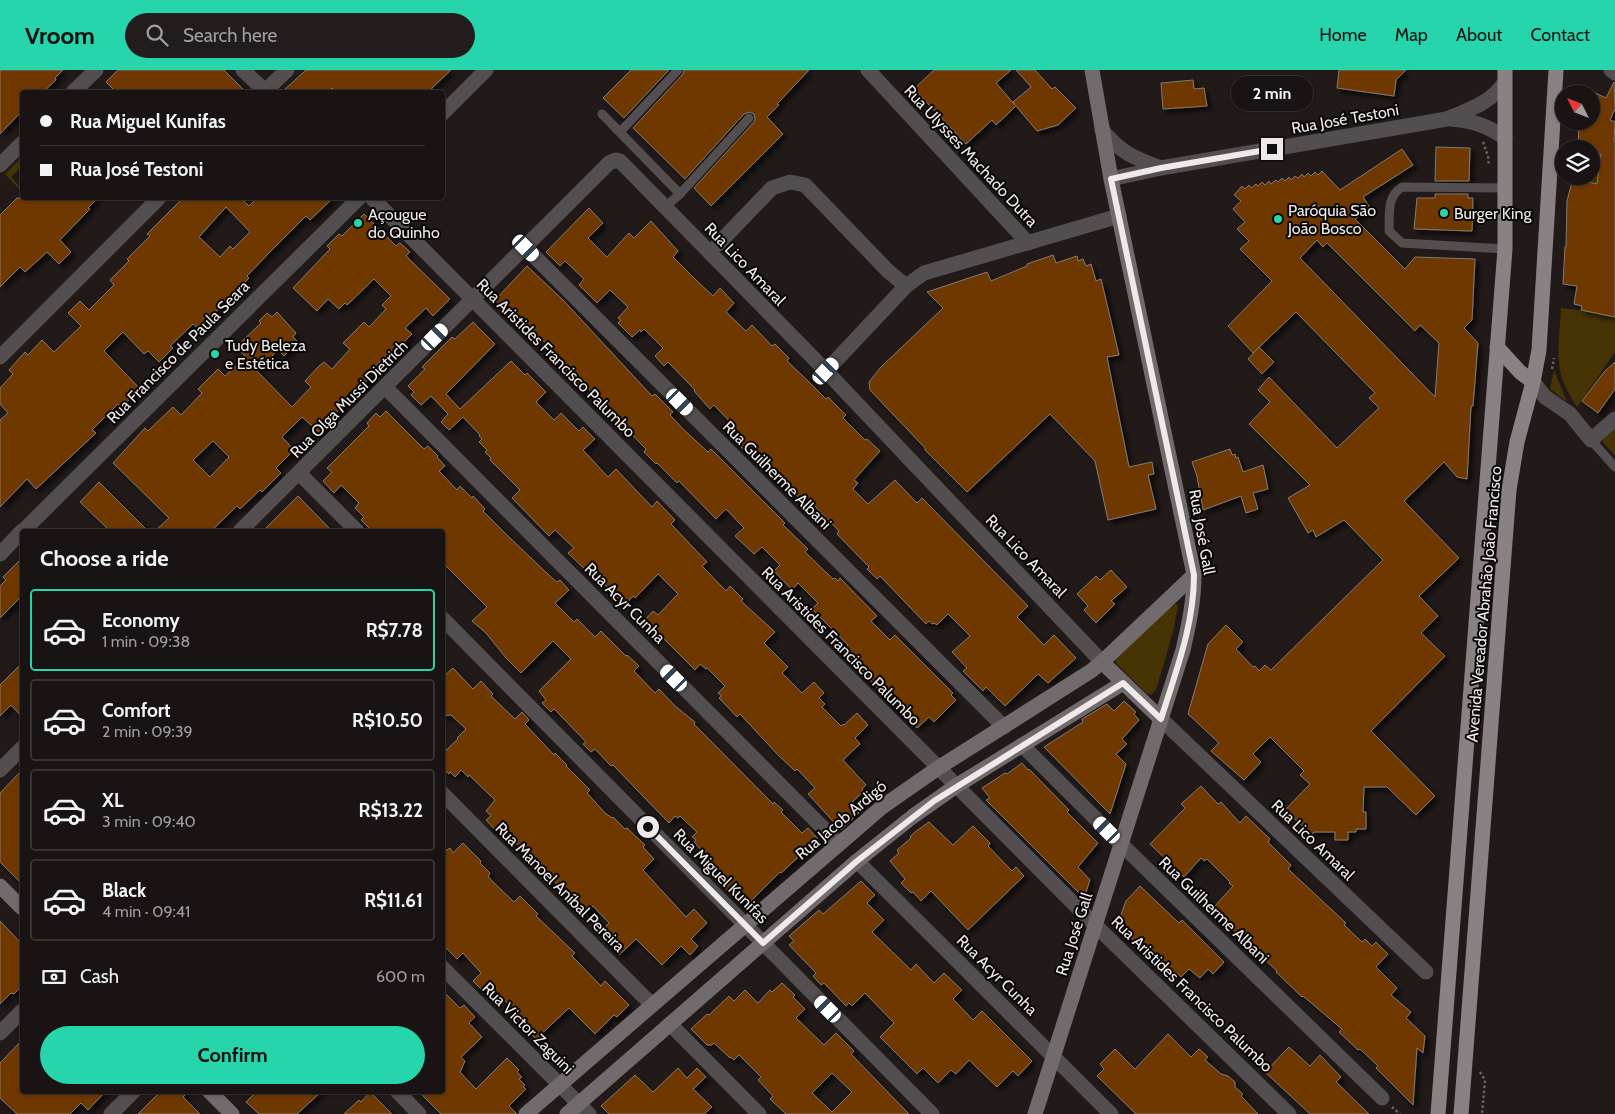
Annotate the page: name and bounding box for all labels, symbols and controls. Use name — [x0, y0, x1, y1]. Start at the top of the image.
search box — [125, 13, 475, 58]
text: Vroom — [25, 21, 95, 50]
icon: search — [143, 21, 171, 49]
text: Search here — [183, 24, 277, 47]
text: Home — [1319, 24, 1367, 46]
text: Map — [1395, 24, 1428, 46]
text: About — [1456, 24, 1502, 46]
text: Contact — [1530, 24, 1590, 46]
callout: 2 min — [1231, 77, 1313, 112]
street label: Rua Ulysses Machado Dutra — [900, 81, 1042, 231]
text: 2 min — [1253, 84, 1291, 103]
north arrow — [1555, 85, 1600, 130]
map controls — [1555, 85, 1600, 185]
street label: Rua José Testoni — [1290, 100, 1400, 138]
text: Rua Miguel Kunifas — [70, 110, 226, 133]
route end — [1261, 138, 1283, 160]
button: layers — [1555, 140, 1600, 185]
text: Rua José Testoni — [70, 158, 203, 181]
place label: Paróquia São João Bosco — [1287, 201, 1376, 238]
place label: Burger King — [1454, 204, 1532, 223]
place label: Açougue do Quinho — [368, 205, 440, 242]
marker: Burger King — [1438, 207, 1450, 219]
marker: Paróquia São João Bosco — [1272, 213, 1284, 225]
marker: Açougue do Quinho — [352, 217, 364, 229]
street label: Rua Lico Amaral — [701, 219, 790, 310]
car — [510, 232, 541, 264]
street label: Rua Aristides Francisco Palumbo — [473, 275, 639, 441]
street label: Rua Francisco de Paula Seara — [103, 277, 253, 427]
car — [419, 321, 450, 353]
place label: Tudy Beleza e Estética — [225, 336, 306, 373]
street label: Rua Olga Mussi Dietrich — [286, 336, 412, 462]
marker: Tudy Beleza e Estética — [209, 348, 221, 360]
car — [810, 355, 841, 387]
car — [664, 386, 695, 418]
street label: Rua Guilherme Albani — [719, 417, 835, 533]
street label: Avenida Vereador Abrahão João Francisco — [1462, 465, 1506, 743]
street label: Rua José Gall — [1185, 488, 1219, 576]
street label: Rua Lico Amaral — [982, 511, 1071, 602]
text: Choose a ride — [40, 545, 169, 572]
street label: Rua Acyr Cunha — [581, 559, 669, 647]
street label: Rua Aristides Francisco Palumbo — [758, 563, 924, 729]
icon: car — [42, 608, 87, 653]
text: Economy — [102, 609, 180, 632]
text: R$7.78 — [366, 619, 423, 642]
text: 1 min · 09:38 — [102, 632, 190, 651]
car — [658, 662, 689, 694]
icon: car — [42, 698, 87, 743]
text: Comfort — [102, 699, 171, 722]
text: R$10.50 — [352, 709, 423, 732]
text: 2 min · 09:39 — [102, 722, 193, 741]
street label: Rua Jacob Ardigó — [792, 776, 890, 864]
icon: car — [42, 788, 87, 833]
text: XL — [102, 789, 123, 812]
street label: Rua Lico Amaral — [1268, 796, 1359, 885]
text: R$13.22 — [359, 799, 423, 822]
text: 3 min · 09:40 — [102, 812, 196, 831]
car — [1091, 814, 1122, 846]
route start — [637, 816, 659, 838]
street label: Rua Manoel Aníbal Pereira — [491, 818, 629, 956]
street label: Rua Miguel Kunifas — [670, 825, 773, 928]
street label: Rua Guilherme Albani — [1155, 853, 1273, 967]
icon: car — [42, 878, 87, 923]
text: Black — [102, 879, 146, 902]
text: R$11.61 — [364, 889, 423, 912]
street label: Rua José Gall — [1052, 890, 1096, 978]
text: 4 min · 09:41 — [102, 902, 190, 921]
street label: Rua Aristides Francisco Palumbo — [1107, 912, 1277, 1076]
street label: Rua Acyr Cunha — [953, 931, 1041, 1019]
icon: cash — [40, 963, 68, 991]
text: Cash — [80, 965, 119, 988]
text: 600 m — [376, 967, 425, 986]
street label: Rua Victor Zaguini — [478, 978, 578, 1078]
car — [812, 993, 843, 1025]
button: Confirm — [40, 1026, 425, 1084]

